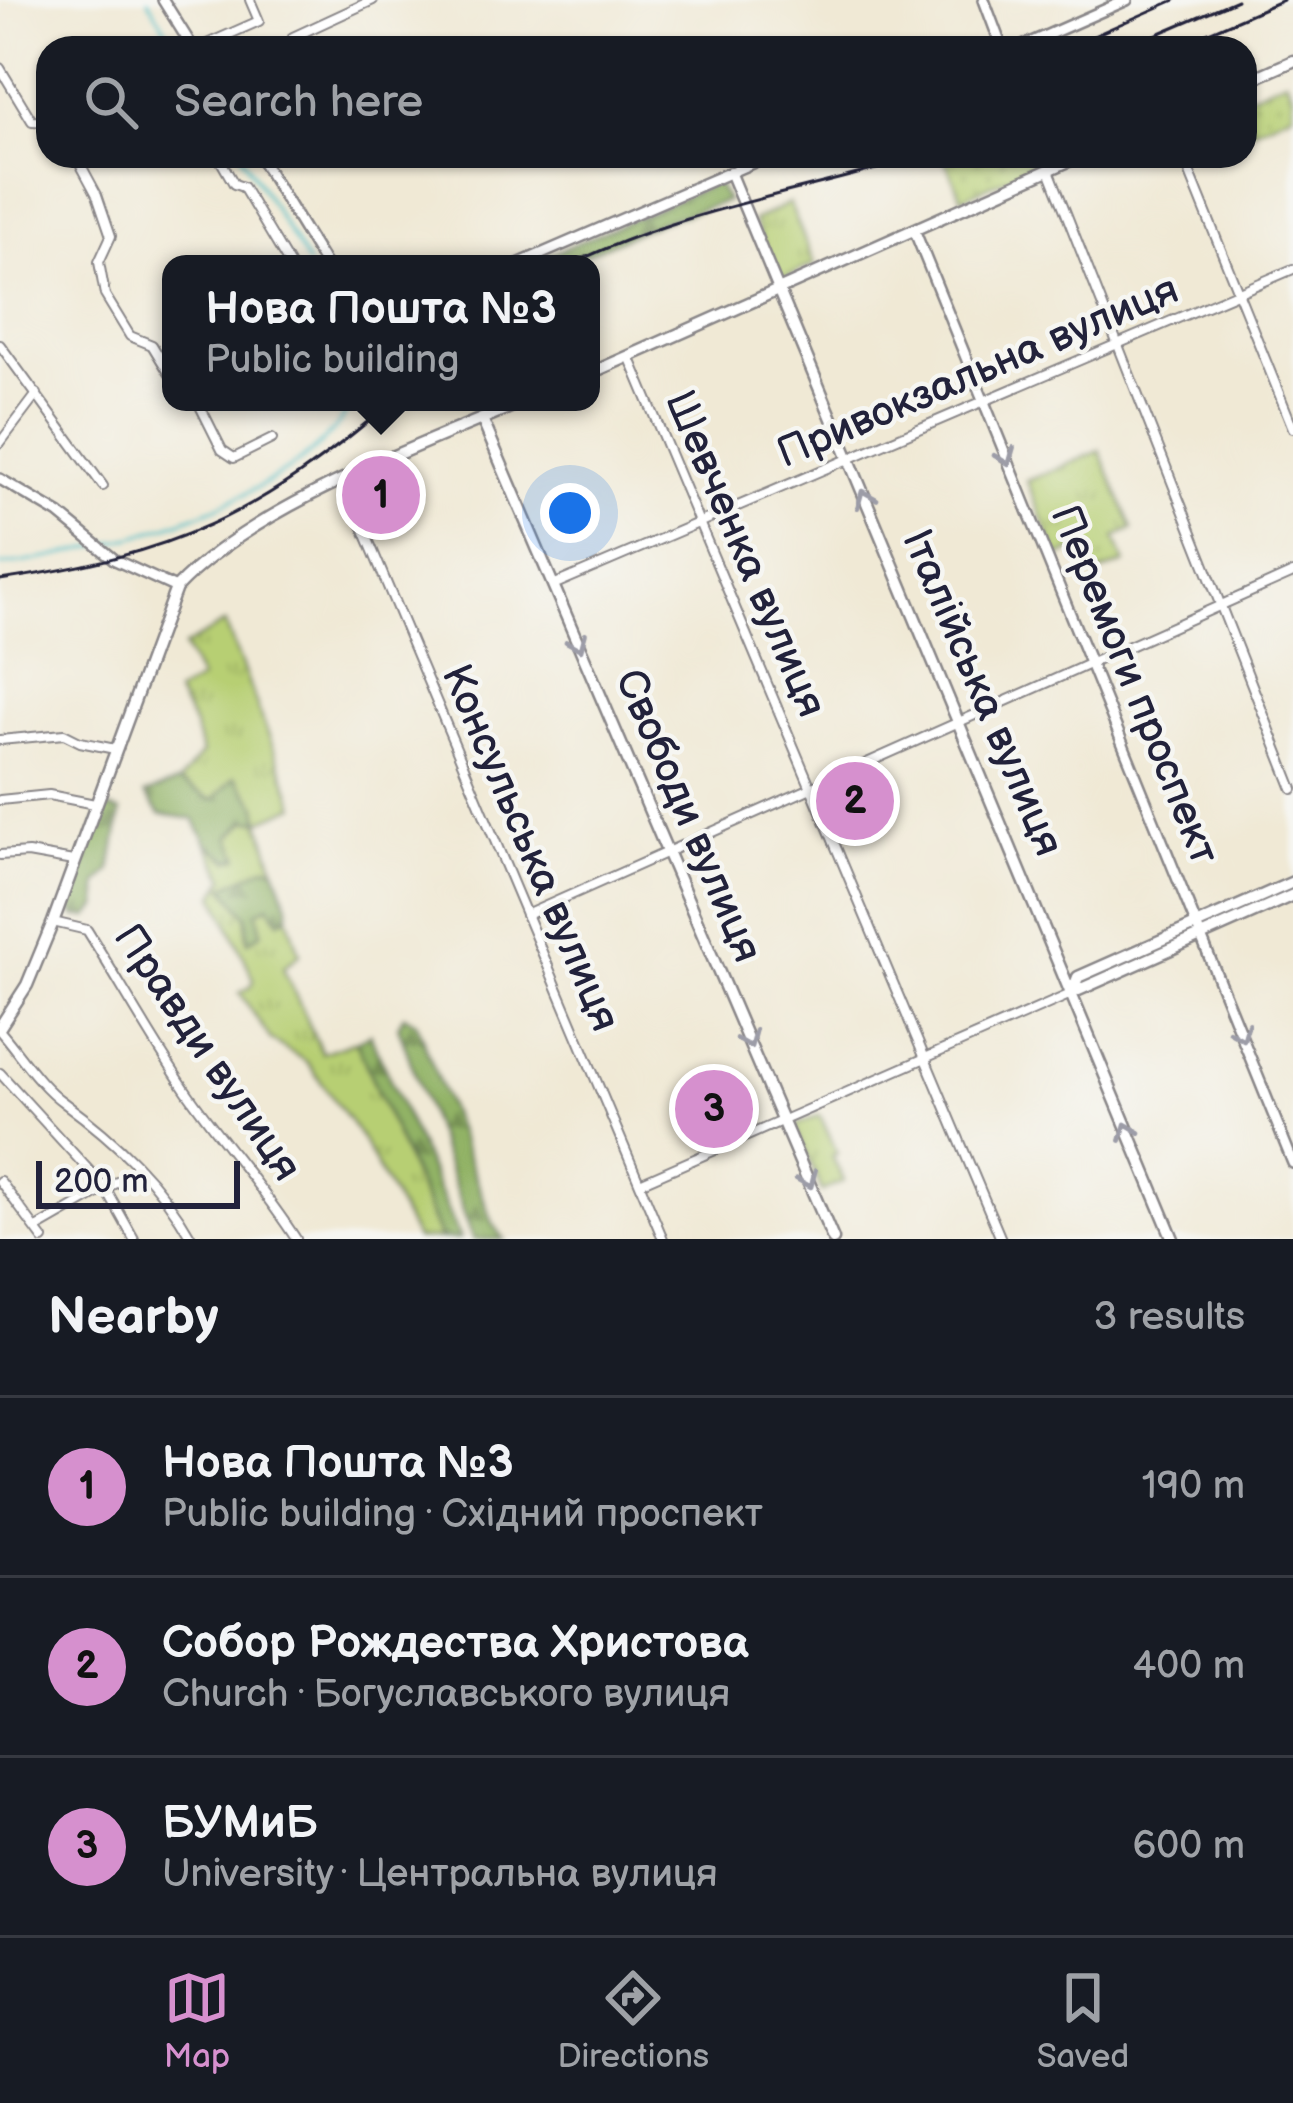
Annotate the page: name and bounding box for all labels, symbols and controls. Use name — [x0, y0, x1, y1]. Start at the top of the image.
search box — [36, 36, 1257, 168]
icon: search — [78, 69, 144, 135]
text: Search here — [174, 75, 423, 130]
popup — [162, 255, 600, 411]
street label: Привокзальна вулиця — [770, 264, 1186, 480]
text: Нова Пошта №3 — [205, 282, 557, 337]
text: Public building — [205, 337, 459, 384]
street label: Шевченка вулиця — [653, 383, 837, 725]
one-way arrow — [992, 445, 1017, 466]
pin: 1 — [342, 450, 420, 540]
your location — [540, 483, 600, 543]
one-way arrow — [855, 488, 879, 509]
street label: Перемоги проспект — [1039, 498, 1230, 872]
street label: Італійська вулиця — [890, 522, 1074, 864]
one-way arrow — [563, 630, 587, 652]
street label: Консульська вулиця — [430, 657, 630, 1039]
street label: Свободи вулиця — [603, 662, 773, 970]
pin: 2 — [816, 756, 894, 846]
street label: Правди вулиця — [102, 915, 312, 1191]
one-way arrow — [1227, 1022, 1251, 1043]
one-way arrow — [734, 1028, 758, 1049]
pin: 3 — [675, 1064, 753, 1154]
one-way arrow — [1119, 1121, 1143, 1143]
scale bar — [36, 1155, 240, 1208]
text: 200 m — [54, 1162, 148, 1202]
one-way arrow — [794, 1169, 818, 1190]
text: Nearby — [48, 1287, 219, 1348]
text: 3 results — [1093, 1294, 1245, 1341]
text: Нова Пошта №3 — [162, 1436, 513, 1491]
text: 1 — [79, 1463, 95, 1510]
text: 190 m — [1142, 1463, 1245, 1510]
text: Public building · Східний проспект — [162, 1491, 763, 1538]
text: Собор Рождества Христова — [162, 1616, 749, 1671]
text: 2 — [75, 1643, 99, 1690]
text: 400 m — [1133, 1643, 1245, 1690]
text: Church · Богуславського вулиця — [162, 1671, 730, 1718]
text: БУМиБ — [162, 1796, 317, 1851]
text: 3 — [76, 1823, 98, 1870]
text: 600 m — [1133, 1823, 1245, 1870]
text: University · Центральна вулиця — [162, 1851, 718, 1898]
tab: Map — [164, 1965, 230, 2077]
tab: Directions — [557, 1965, 709, 2077]
tab: Saved — [1037, 1965, 1129, 2077]

